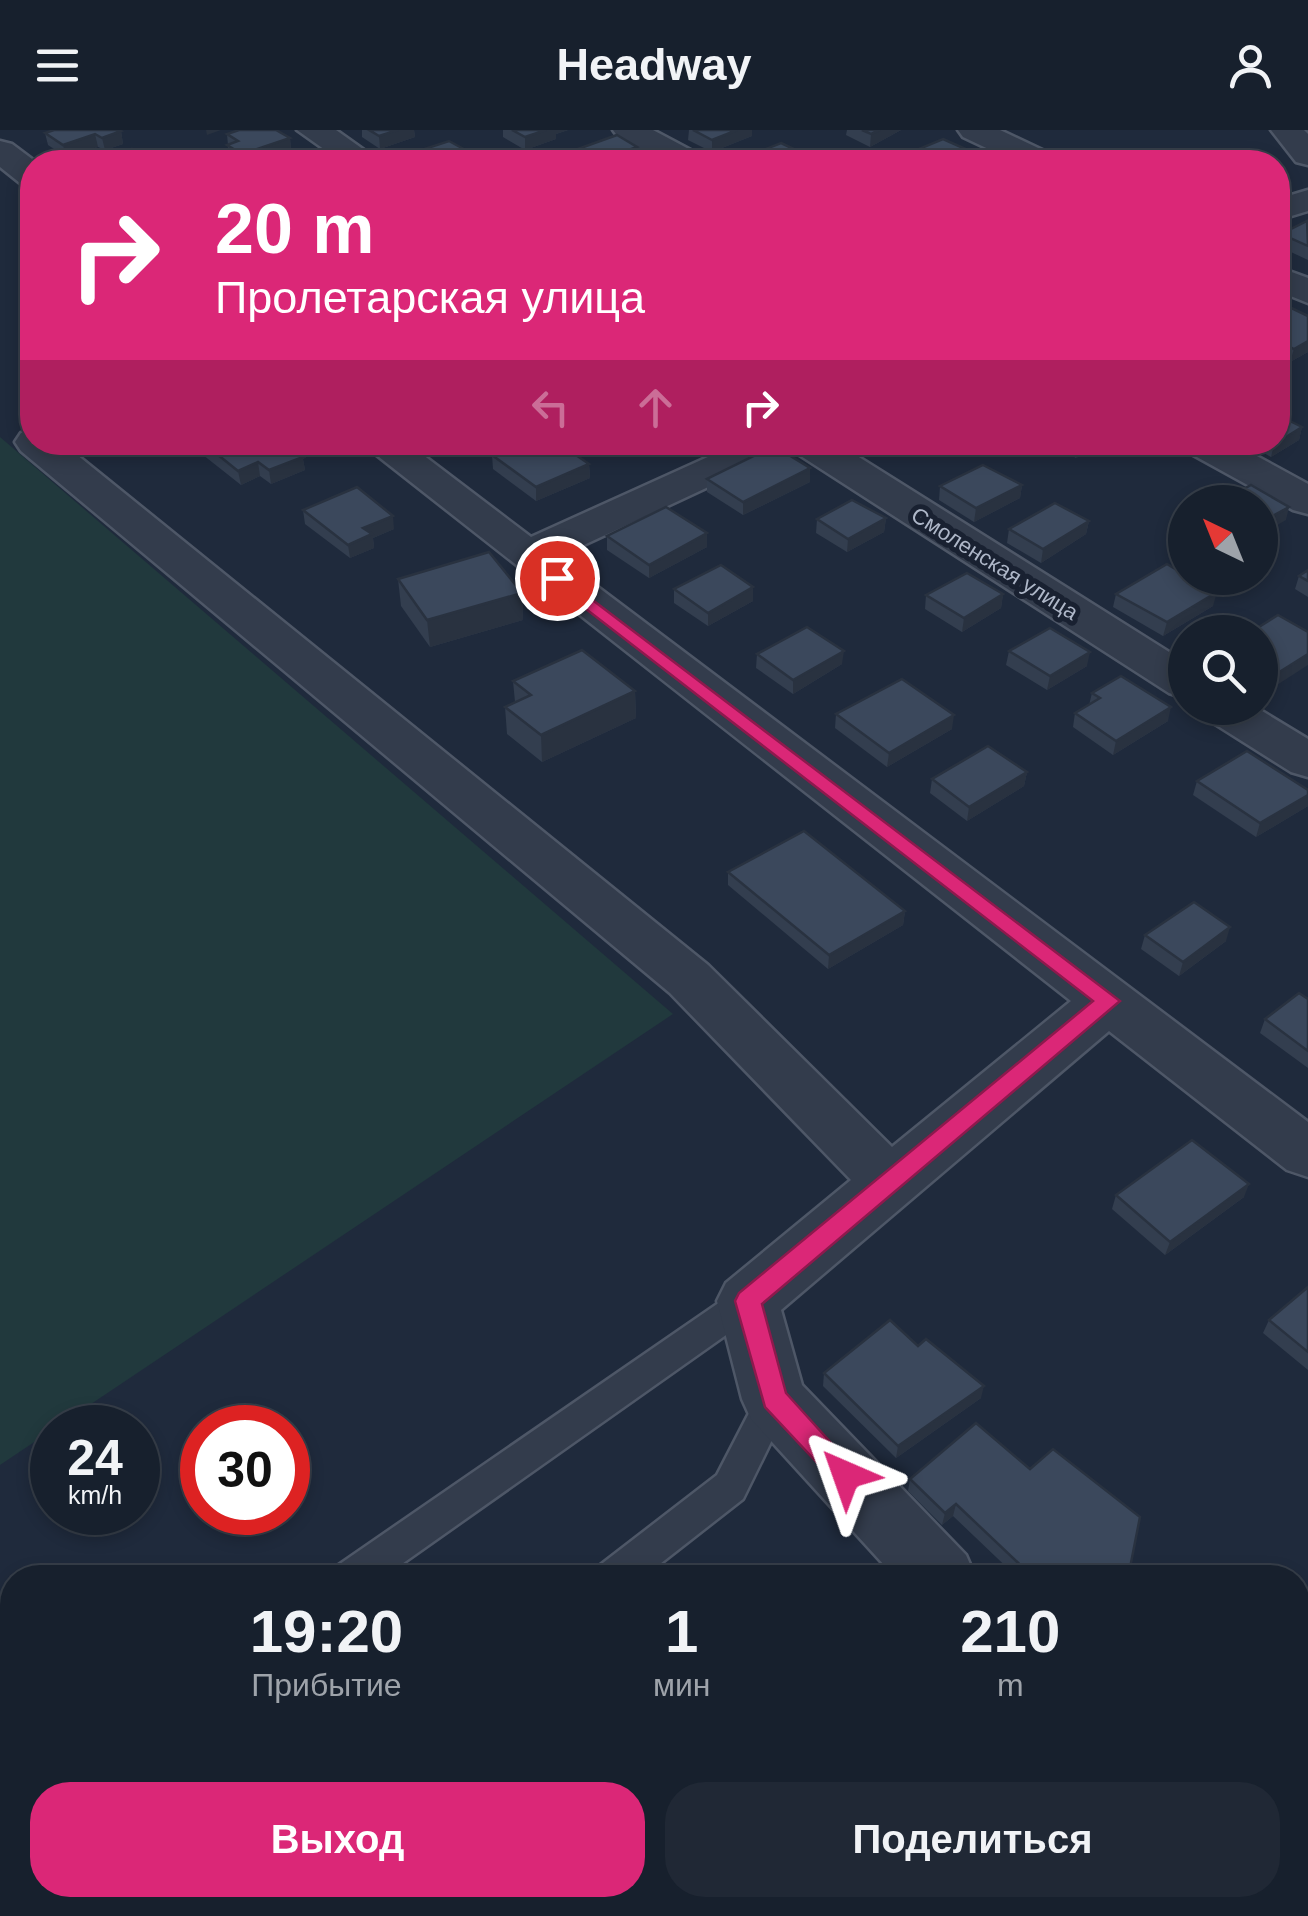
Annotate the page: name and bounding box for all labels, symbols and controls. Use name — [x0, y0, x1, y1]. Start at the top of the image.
icon: menu — [30, 38, 85, 93]
icon: person — [1223, 38, 1278, 93]
text: Headway — [556, 39, 752, 90]
icon: right — [50, 190, 180, 320]
text: 20 m — [215, 190, 375, 268]
text: Пролетарская улица — [215, 272, 645, 323]
icon: left — [523, 380, 578, 435]
icon: ahead — [628, 380, 683, 435]
icon: right — [733, 380, 788, 435]
north arrow — [1168, 485, 1278, 595]
map controls — [1168, 485, 1278, 725]
street label: Смоленская улица — [907, 502, 1083, 625]
pin — [515, 536, 600, 621]
icon: arrive — [530, 551, 585, 606]
button: search — [1168, 615, 1278, 725]
speed limit sign: 30 — [180, 1405, 310, 1535]
position arrow — [794, 1423, 898, 1527]
text: 24 — [67, 1430, 123, 1486]
text: km/h — [68, 1481, 122, 1509]
text: 19:20 — [250, 1598, 403, 1665]
text: 1 — [665, 1598, 698, 1665]
text: 210 — [960, 1598, 1060, 1665]
text: Прибытие — [251, 1667, 402, 1703]
text: мин — [653, 1667, 710, 1703]
text: m — [997, 1667, 1024, 1703]
button: Выход — [30, 1782, 645, 1897]
button: Поделиться — [665, 1782, 1280, 1897]

